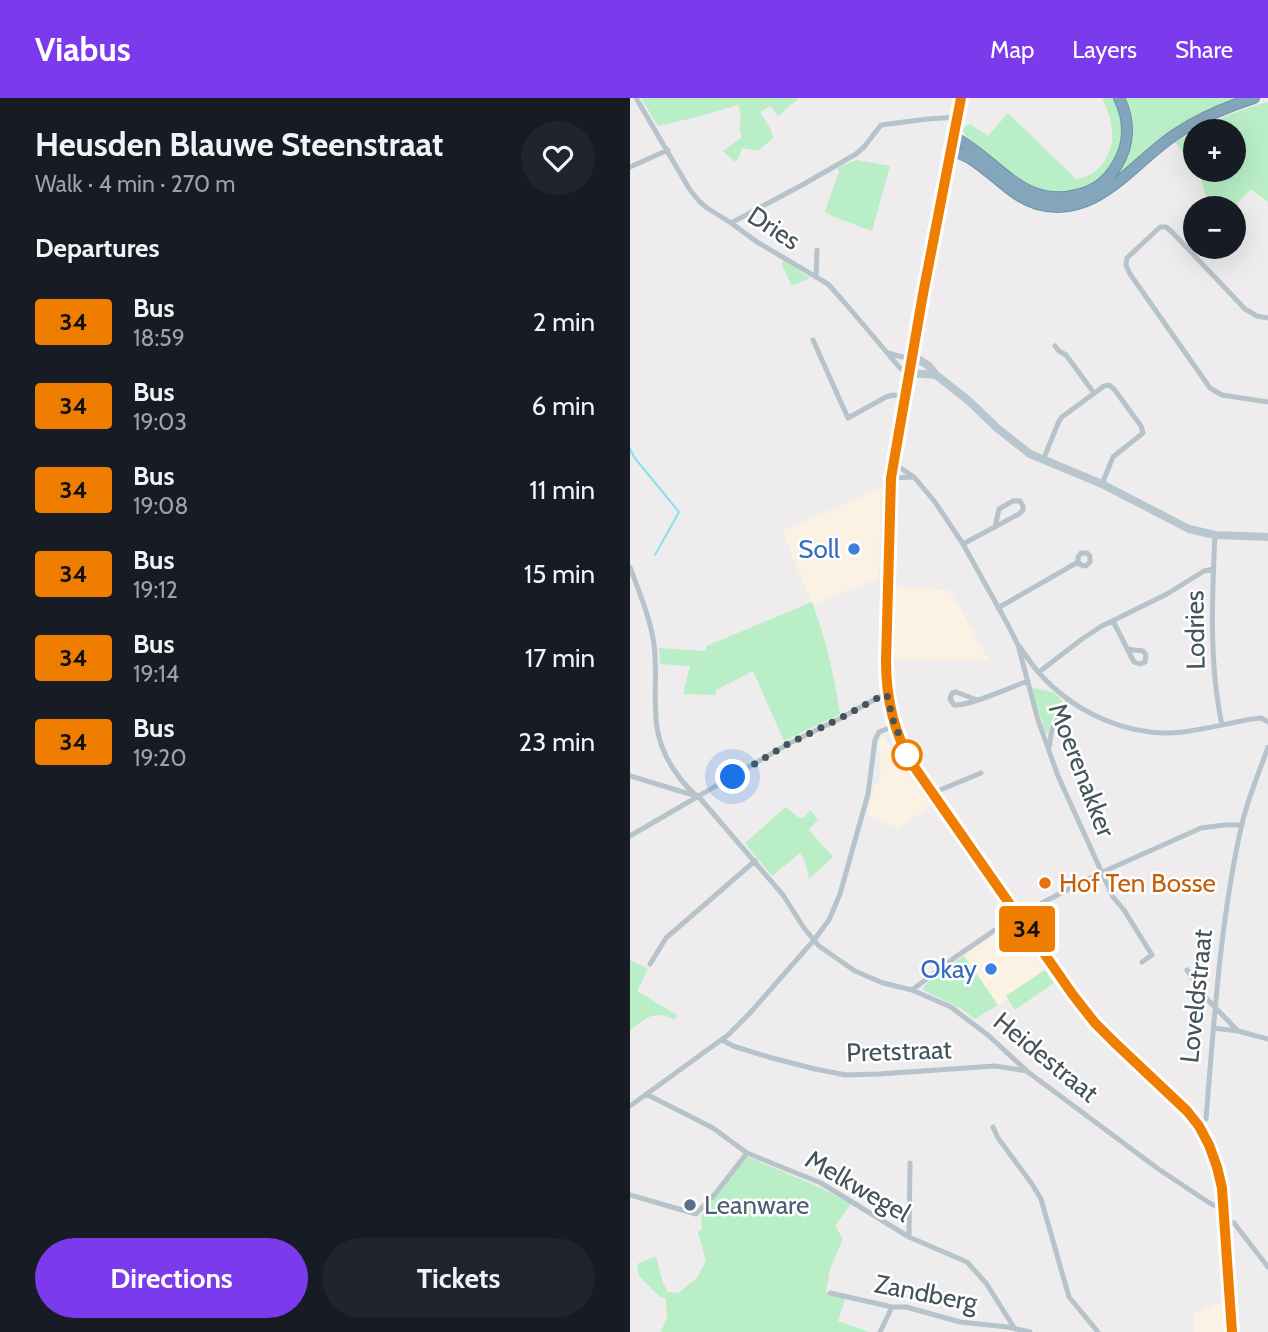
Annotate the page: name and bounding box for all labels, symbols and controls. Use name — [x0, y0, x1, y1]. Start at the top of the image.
text: Viabus — [35, 29, 131, 69]
text: Map — [990, 35, 1034, 64]
text: Layers — [1072, 35, 1137, 64]
text: Share — [1175, 35, 1233, 64]
map controls — [1183, 119, 1246, 259]
button: + — [1183, 119, 1246, 182]
button: heart — [521, 121, 595, 195]
text: Heusden Blauwe Steenstraat — [35, 124, 443, 164]
text: Walk · 4 min · 270 m — [35, 170, 235, 198]
button: − — [1183, 196, 1246, 259]
street label: Dries — [742, 199, 807, 257]
text: Departures — [35, 232, 159, 264]
text: Bus — [133, 292, 174, 324]
text: 2 min — [533, 306, 595, 338]
text: 34 — [60, 307, 87, 336]
text: 18:59 — [133, 324, 185, 352]
text: Bus — [133, 376, 174, 408]
text: 6 min — [532, 390, 595, 422]
text: 34 — [60, 391, 87, 420]
text: 19:03 — [133, 408, 187, 436]
text: Bus — [133, 460, 174, 492]
text: 11 min — [529, 474, 595, 506]
text: 34 — [60, 475, 87, 504]
text: 19:08 — [133, 492, 188, 520]
place label: Soll — [798, 533, 840, 565]
marker: Soll — [846, 541, 862, 557]
text: Bus — [133, 544, 174, 576]
text: 15 min — [524, 558, 595, 590]
text: 34 — [60, 559, 87, 588]
text: 19:12 — [133, 576, 178, 604]
street label: Lodries — [1178, 590, 1212, 670]
text: Bus — [133, 628, 174, 660]
text: 17 min — [525, 642, 595, 674]
text: 34 — [60, 643, 87, 672]
text: 19:14 — [133, 660, 179, 688]
street label: Moerenakker — [1042, 699, 1122, 842]
text: Bus — [133, 712, 174, 744]
text: 23 min — [519, 726, 595, 758]
text: 34 — [60, 727, 87, 756]
unlabelled marker — [892, 740, 922, 770]
text: 19:20 — [133, 744, 186, 772]
your location — [715, 759, 750, 794]
place label: Hof Ten Bosse — [1059, 867, 1216, 899]
marker: Hof Ten Bosse — [1037, 875, 1053, 891]
line badge: 34 — [996, 906, 1058, 952]
text: 34 — [1013, 914, 1041, 943]
street label: Loveldstraat — [1173, 927, 1219, 1064]
place label: Okay — [921, 953, 977, 985]
marker: Okay — [983, 961, 999, 977]
street label: Heidestraat — [987, 1005, 1105, 1109]
street label: Pretstraat — [846, 1033, 953, 1069]
street label: Melkwegel — [800, 1143, 916, 1229]
place label: Leanware — [704, 1189, 809, 1221]
marker: Leanware — [682, 1197, 698, 1213]
button: Directions — [35, 1238, 308, 1318]
button: Tickets — [322, 1238, 595, 1318]
street label: Zandberg — [872, 1267, 981, 1319]

